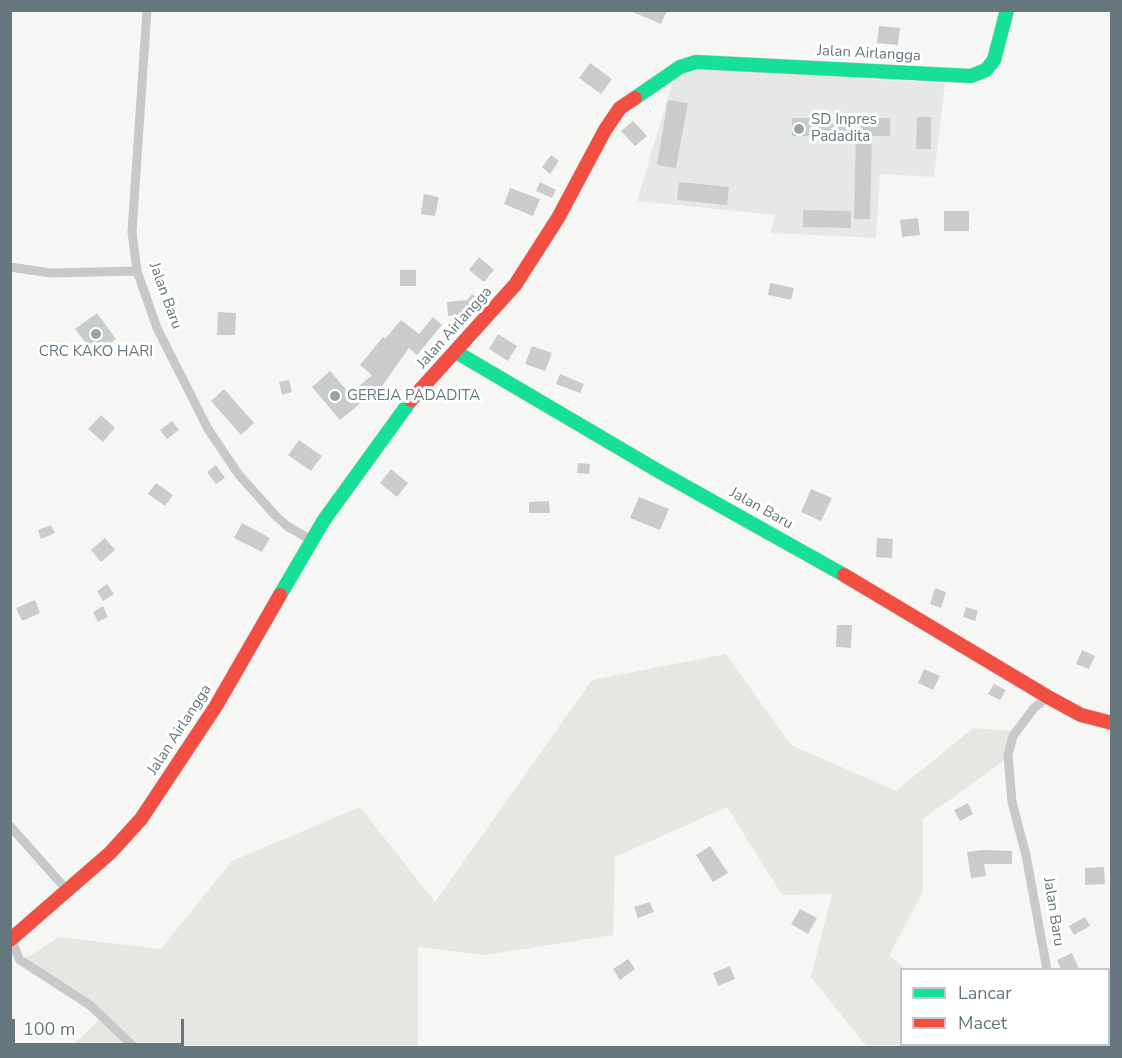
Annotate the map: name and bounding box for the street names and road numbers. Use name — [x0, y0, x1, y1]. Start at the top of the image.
street label: Jalan Airlangga — [817, 42, 921, 66]
street label: Jalan Baru — [145, 260, 185, 332]
street label: Jalan Airlangga — [414, 283, 496, 373]
street label: Jalan Baru — [726, 484, 796, 534]
street label: Jalan Airlangga — [144, 682, 216, 778]
street label: Jalan Baru — [1039, 876, 1067, 948]

